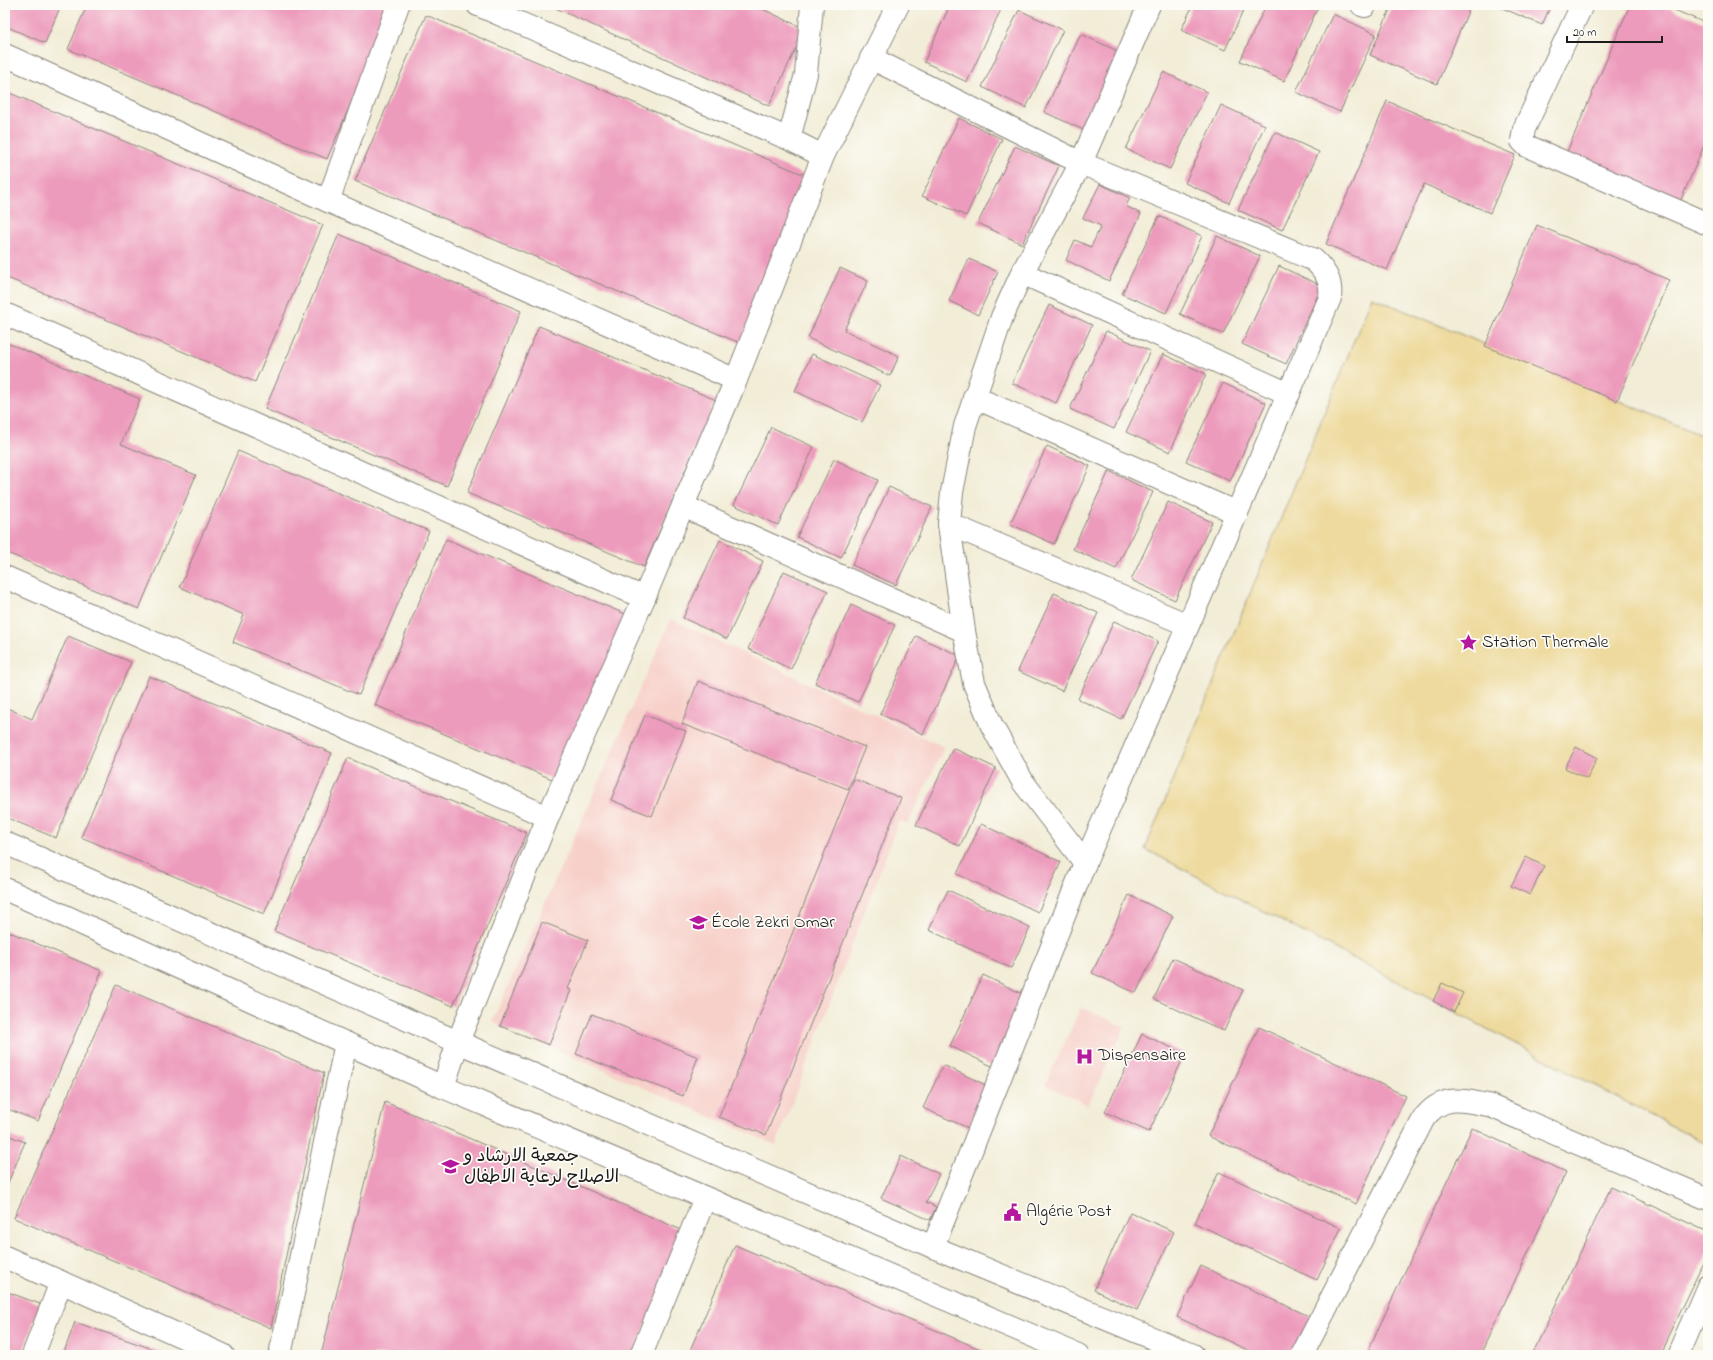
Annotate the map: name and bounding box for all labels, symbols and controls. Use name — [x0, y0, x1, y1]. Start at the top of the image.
scale bar — [1567, 18, 1662, 44]
text: 20 m — [1573, 24, 1596, 42]
place label: Station Thermale — [1482, 630, 1610, 656]
place icon: Station Thermale — [1459, 633, 1479, 653]
place label: École Zekri Omar — [711, 910, 835, 936]
school or university icon: École Zekri Omar — [688, 913, 708, 933]
place label: Dispensaire — [1097, 1043, 1187, 1069]
hospital icon: Dispensaire — [1075, 1046, 1095, 1066]
place label: جمعية الارشاد و الاصلاح لرعاية الاطفال — [462, 1144, 619, 1191]
school or university icon: جمعية الارشاد و الاصلاح لرعاية الاطفال — [441, 1157, 461, 1177]
place label: Algérie Post — [1026, 1199, 1112, 1226]
public building icon: Algérie Post — [1003, 1202, 1023, 1222]

